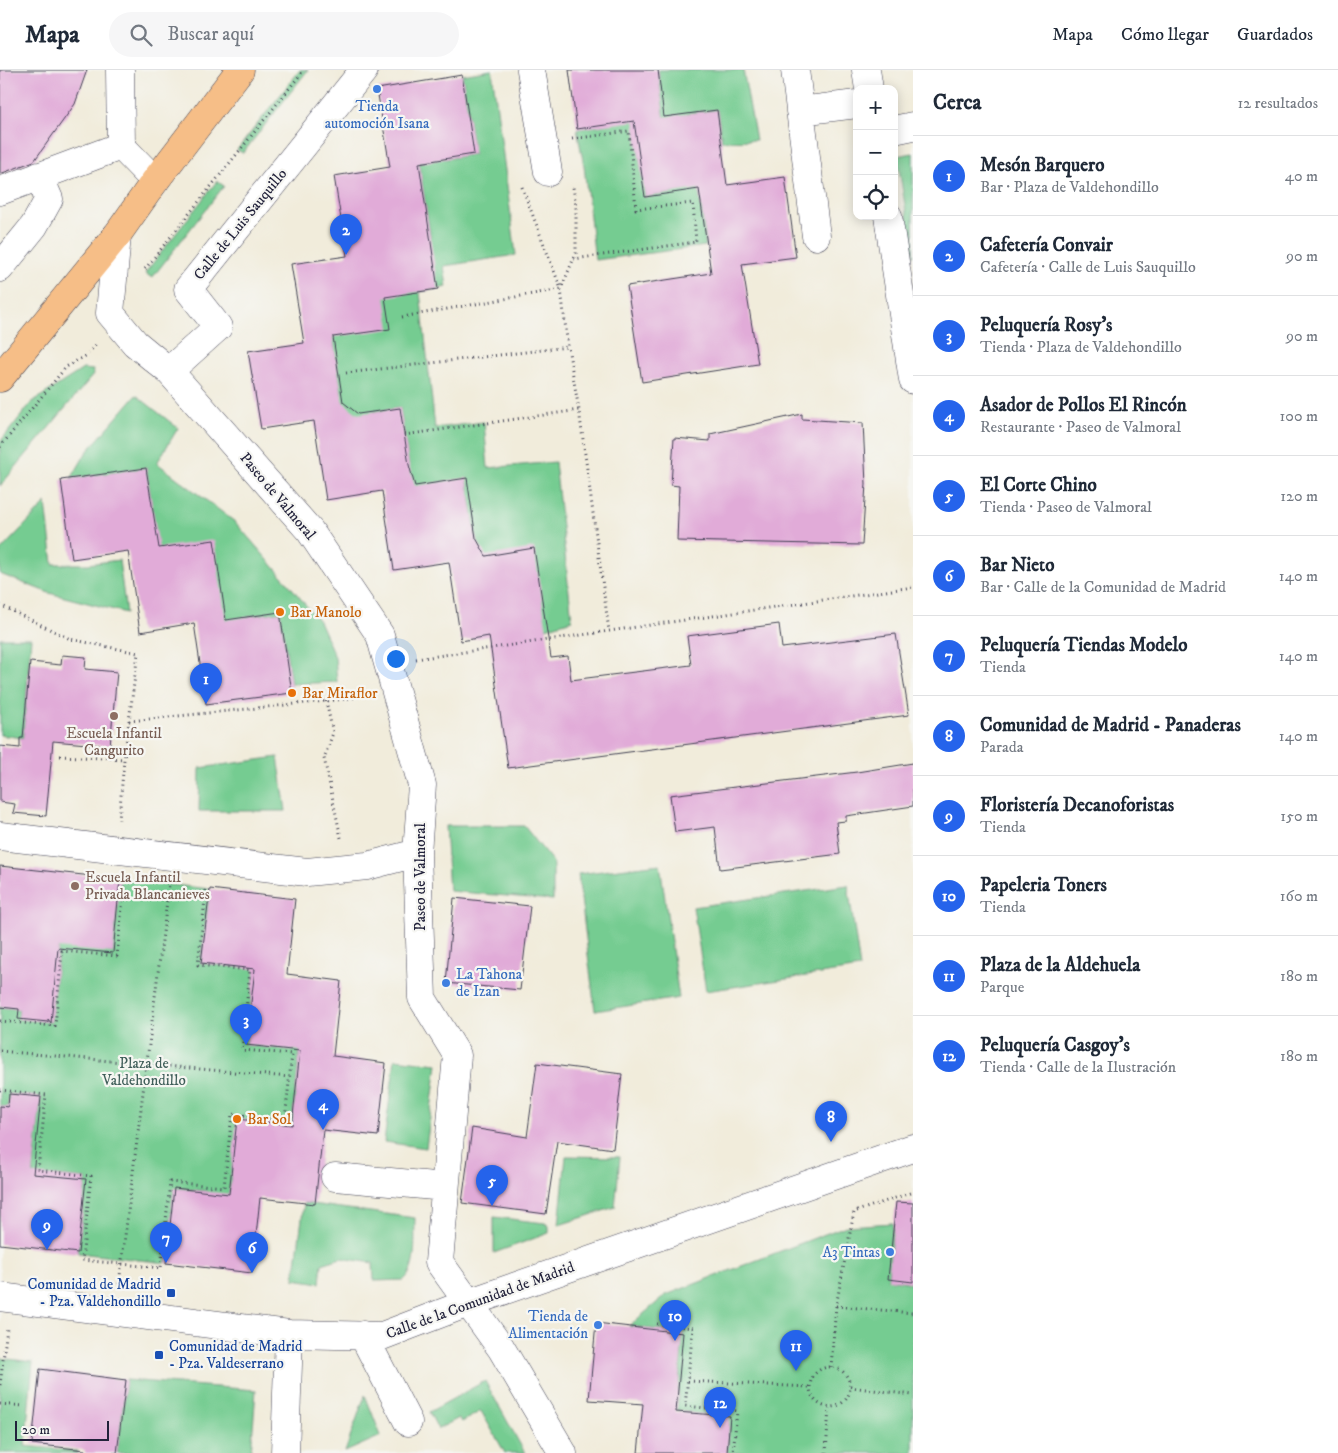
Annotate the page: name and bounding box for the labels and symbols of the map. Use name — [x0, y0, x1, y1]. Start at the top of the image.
marker: Tienda automoción Isana — [371, 83, 383, 95]
place label: Tienda automoción Isana — [325, 97, 430, 133]
street label: Calle de Luis Sauquillo — [190, 165, 291, 284]
pin: 2 — [330, 214, 362, 255]
street label: Paseo de Valmoral — [236, 449, 320, 544]
place label: Bar Manolo — [290, 603, 362, 622]
marker: Bar Manolo — [274, 606, 286, 618]
your location — [383, 646, 409, 672]
pin: 1 — [190, 663, 222, 704]
place label: Bar Miraflor — [302, 684, 378, 703]
marker: Bar Miraflor — [286, 687, 298, 699]
marker: Escuela Infantil Cangurito — [108, 710, 120, 722]
place label: Escuela Infantil Cangurito — [66, 724, 162, 760]
street label: Paseo de Valmoral — [411, 822, 430, 931]
place label: Escuela Infantil Privada Blancanieves — [85, 868, 210, 904]
marker: Escuela Infantil Privada Blancanieves — [69, 880, 81, 892]
place label: La Tahona de Izan — [456, 965, 523, 1001]
marker: La Tahona de Izan — [440, 977, 452, 989]
pin: 3 — [230, 1004, 262, 1045]
park label: Plaza de Valdehondillo — [101, 1054, 186, 1090]
pin: 4 — [307, 1089, 339, 1130]
pin: 8 — [815, 1101, 847, 1142]
place label: Bar Sol — [247, 1110, 292, 1129]
marker: Bar Sol — [231, 1113, 243, 1125]
pin: 5 — [476, 1165, 508, 1206]
pin: 9 — [31, 1209, 63, 1250]
pin: 7 — [150, 1222, 182, 1263]
pin: 6 — [236, 1232, 268, 1273]
place label: A3 Tintas — [823, 1243, 880, 1262]
marker: A3 Tintas — [884, 1246, 896, 1258]
street label: Calle de la Comunidad de Madrid — [383, 1257, 577, 1343]
place label: Comunidad de Madrid - Pza. Valdehondillo — [28, 1275, 162, 1311]
marker: Comunidad de Madrid - Pza. Valdehondillo — [165, 1287, 177, 1299]
pin: 10 — [659, 1300, 691, 1341]
place label: Tienda de Alimentación — [508, 1307, 588, 1343]
marker: Tienda de Alimentación — [592, 1319, 604, 1331]
pin: 11 — [780, 1330, 812, 1371]
place label: Comunidad de Madrid - Pza. Valdeserrano — [169, 1337, 303, 1373]
marker: Comunidad de Madrid - Pza. Valdeserrano — [153, 1349, 165, 1361]
pin: 12 — [704, 1387, 736, 1428]
scale bar — [15, 1418, 109, 1441]

